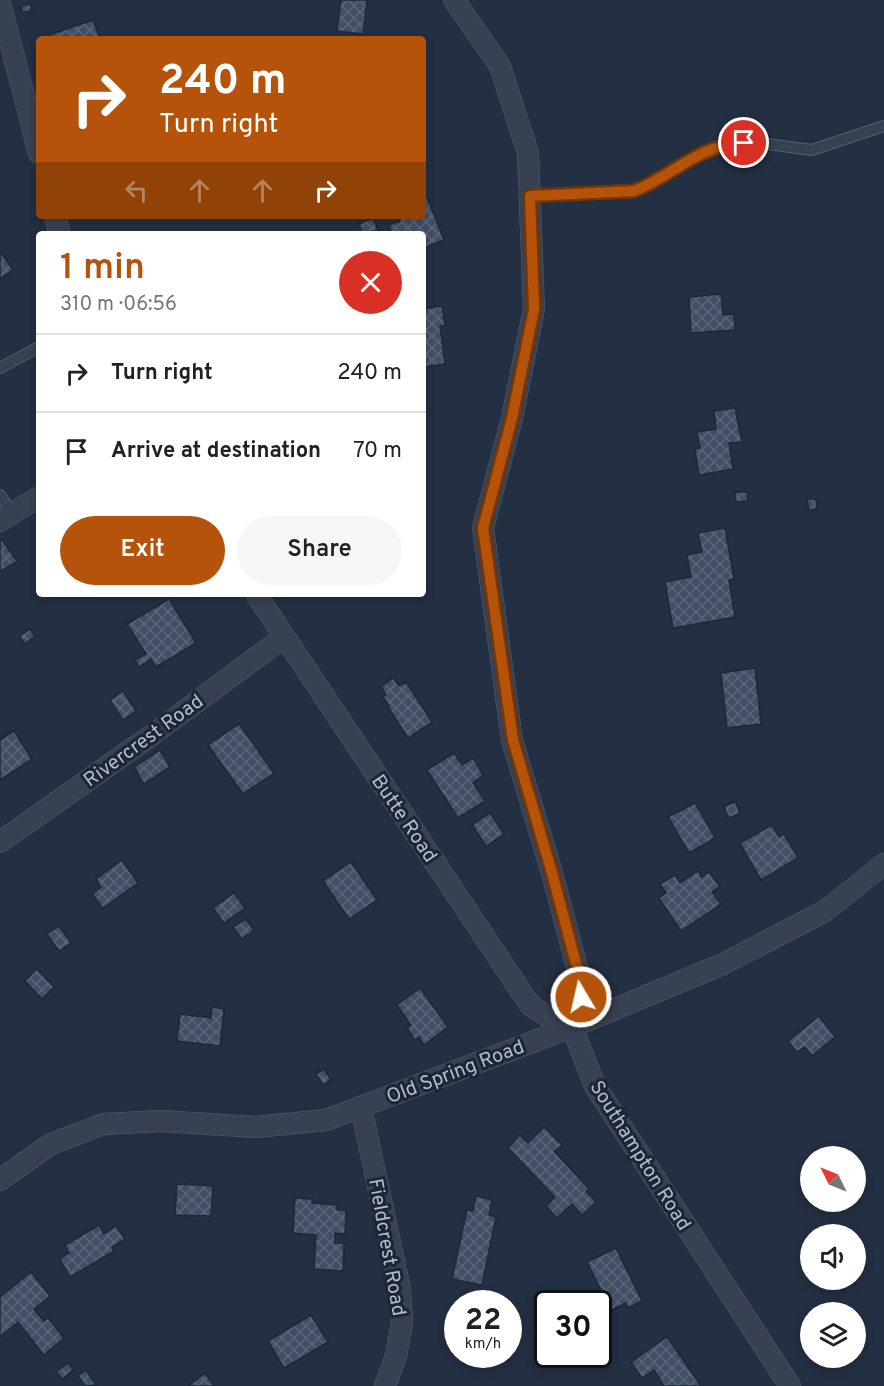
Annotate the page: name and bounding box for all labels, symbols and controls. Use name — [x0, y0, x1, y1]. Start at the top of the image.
text: 240 m — [159, 56, 287, 109]
icon: right — [60, 60, 138, 138]
text: Turn right — [159, 108, 278, 142]
pin — [718, 117, 769, 168]
icon: arrive — [727, 126, 760, 159]
icon: left — [120, 174, 153, 207]
icon: ahead — [183, 174, 216, 207]
icon: ahead — [246, 174, 279, 207]
icon: right — [309, 174, 342, 207]
text: 1 min — [60, 246, 145, 292]
button: close — [339, 251, 402, 314]
text: 310 m · 06:56 — [60, 292, 177, 318]
icon: right — [60, 357, 93, 390]
text: Turn right — [111, 360, 213, 387]
text: 240 m — [337, 360, 402, 387]
icon: arrive — [60, 435, 93, 468]
text: Arrive at destination — [111, 438, 321, 465]
text: 70 m — [353, 438, 402, 465]
button: Exit — [60, 516, 225, 585]
button: Share — [237, 516, 402, 585]
street label: Rivercrest Road — [79, 689, 209, 794]
street label: Butte Road — [364, 770, 442, 868]
position arrow — [549, 965, 613, 1029]
street label: Old Spring Road — [383, 1035, 528, 1111]
street label: Southampton Road — [583, 1076, 696, 1236]
north arrow — [800, 1146, 866, 1212]
map controls — [800, 1146, 866, 1368]
street label: Fieldcrest Road — [361, 1177, 411, 1318]
button: sound — [800, 1224, 866, 1290]
speed limit sign: 30 — [534, 1290, 612, 1368]
button: layers — [800, 1302, 866, 1368]
text: 22 — [465, 1303, 501, 1340]
text: km/h — [465, 1335, 501, 1354]

